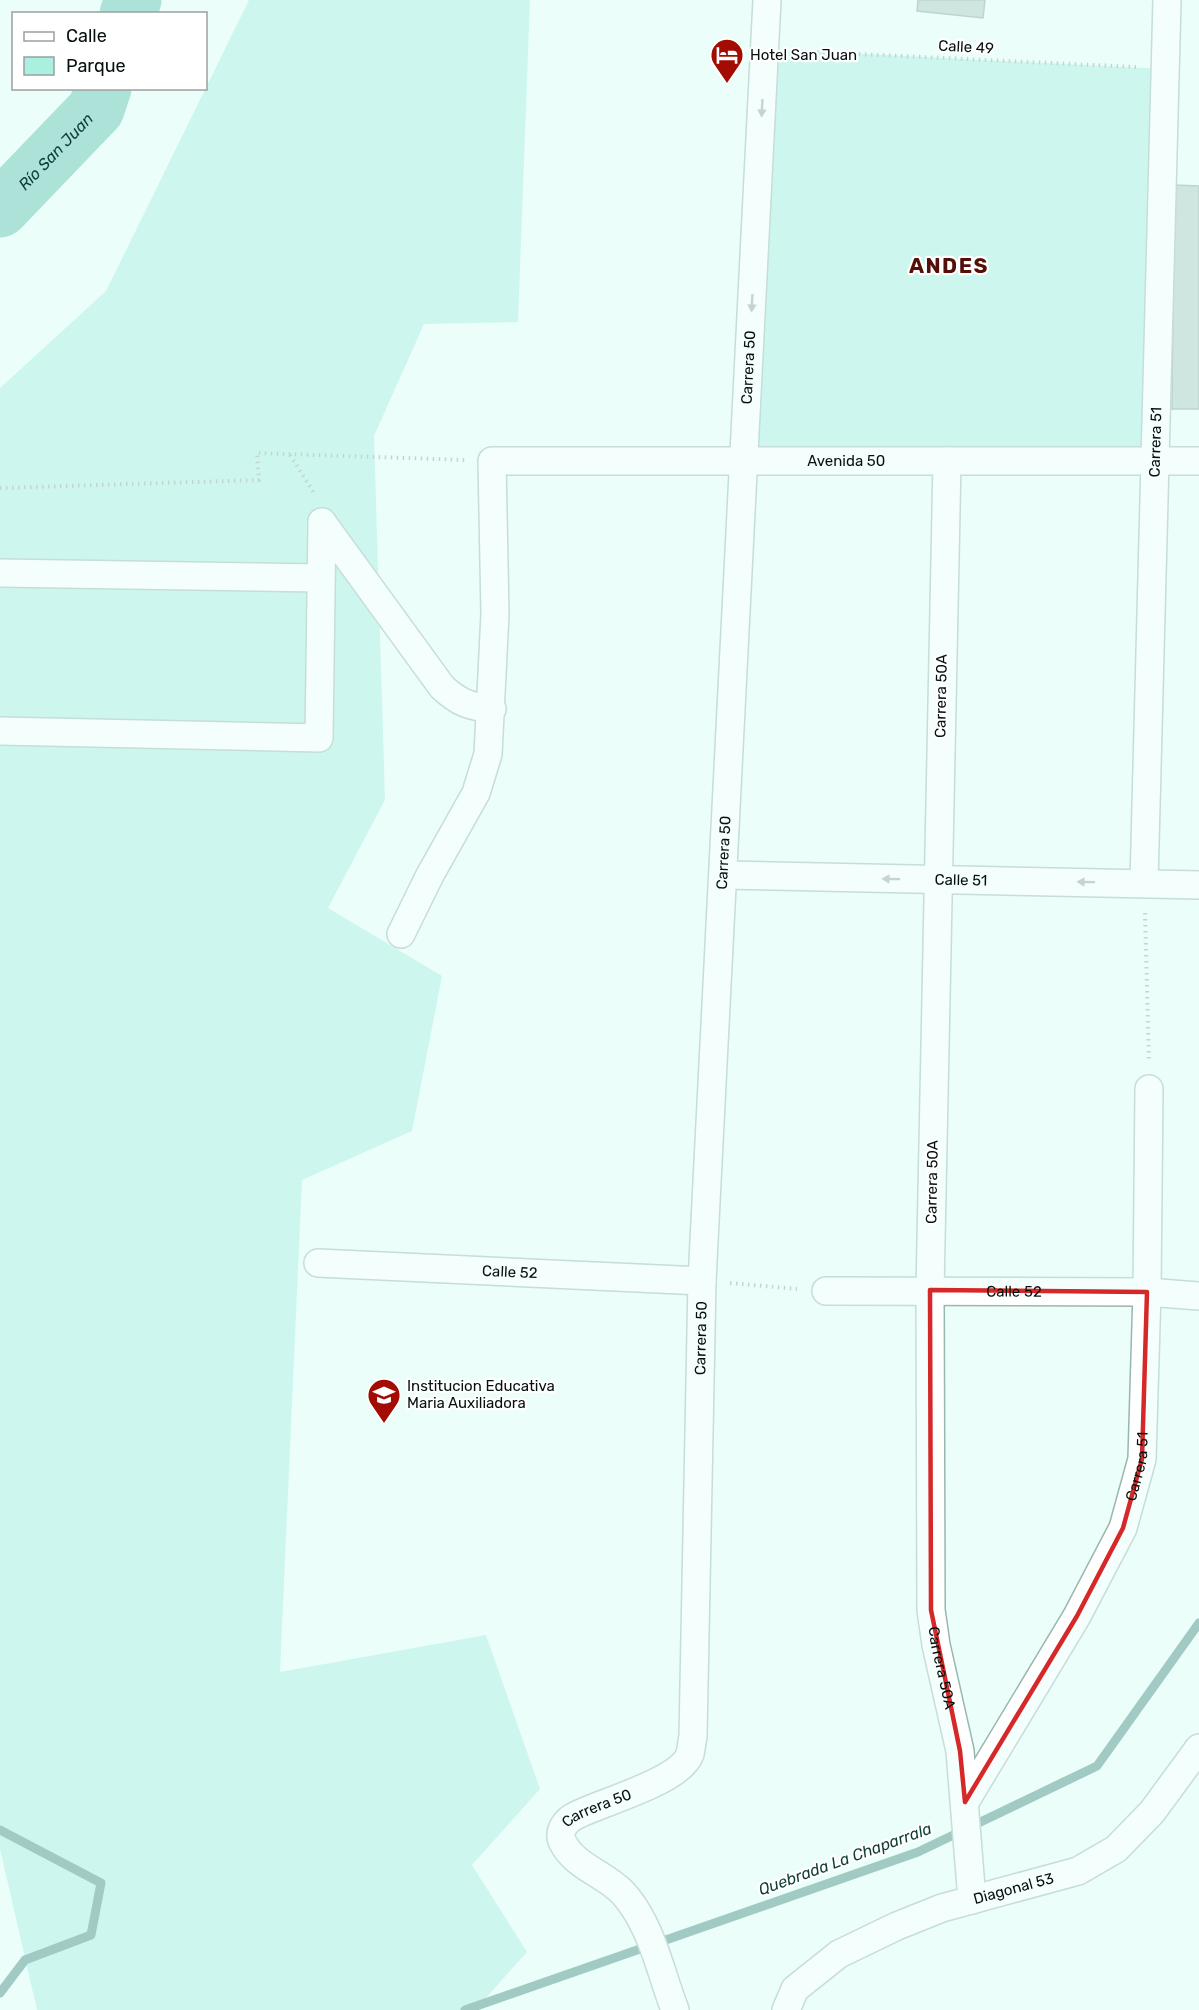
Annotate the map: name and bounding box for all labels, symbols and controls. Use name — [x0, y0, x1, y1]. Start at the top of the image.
legend — [12, 12, 207, 90]
text: Calle — [66, 25, 107, 47]
hotel icon: Hotel San Juan — [709, 37, 745, 84]
street label: Calle 49 — [938, 37, 994, 57]
place label: Hotel San Juan — [750, 46, 857, 64]
text: Parque — [66, 55, 126, 77]
one-way arrow — [757, 98, 767, 117]
water label: Río San Juan — [14, 109, 97, 194]
district label: ANDES — [909, 253, 989, 278]
one-way arrow — [748, 293, 757, 312]
street label: Carrera 50 — [738, 330, 759, 405]
street label: Carrera 51 — [1146, 407, 1165, 478]
street label: Avenida 50 — [807, 452, 885, 470]
street label: Carrera 50A — [931, 654, 951, 738]
street label: Carrera 50 — [713, 815, 735, 890]
street label: Calle 51 — [934, 870, 988, 890]
one-way arrow — [881, 874, 900, 884]
one-way arrow — [1076, 878, 1095, 887]
street label: Carrera 50A — [922, 1140, 942, 1224]
street label: Calle 52 — [482, 1262, 538, 1282]
street label: Calle 52 — [986, 1282, 1042, 1301]
street label: Carrera 50 — [691, 1301, 711, 1375]
school or university icon: Institucion Educativa Maria Auxiliadora — [366, 1377, 402, 1424]
place label: Institucion Educativa Maria Auxiliadora — [407, 1377, 555, 1412]
street label: Carrera 51 — [1122, 1431, 1152, 1503]
street label: Carrera 50A — [924, 1625, 959, 1711]
street label: Carrera 50 — [558, 1785, 634, 1831]
water label: Quebrada La Chaparrala — [756, 1819, 934, 1899]
street label: Diagonal 53 — [971, 1869, 1056, 1908]

